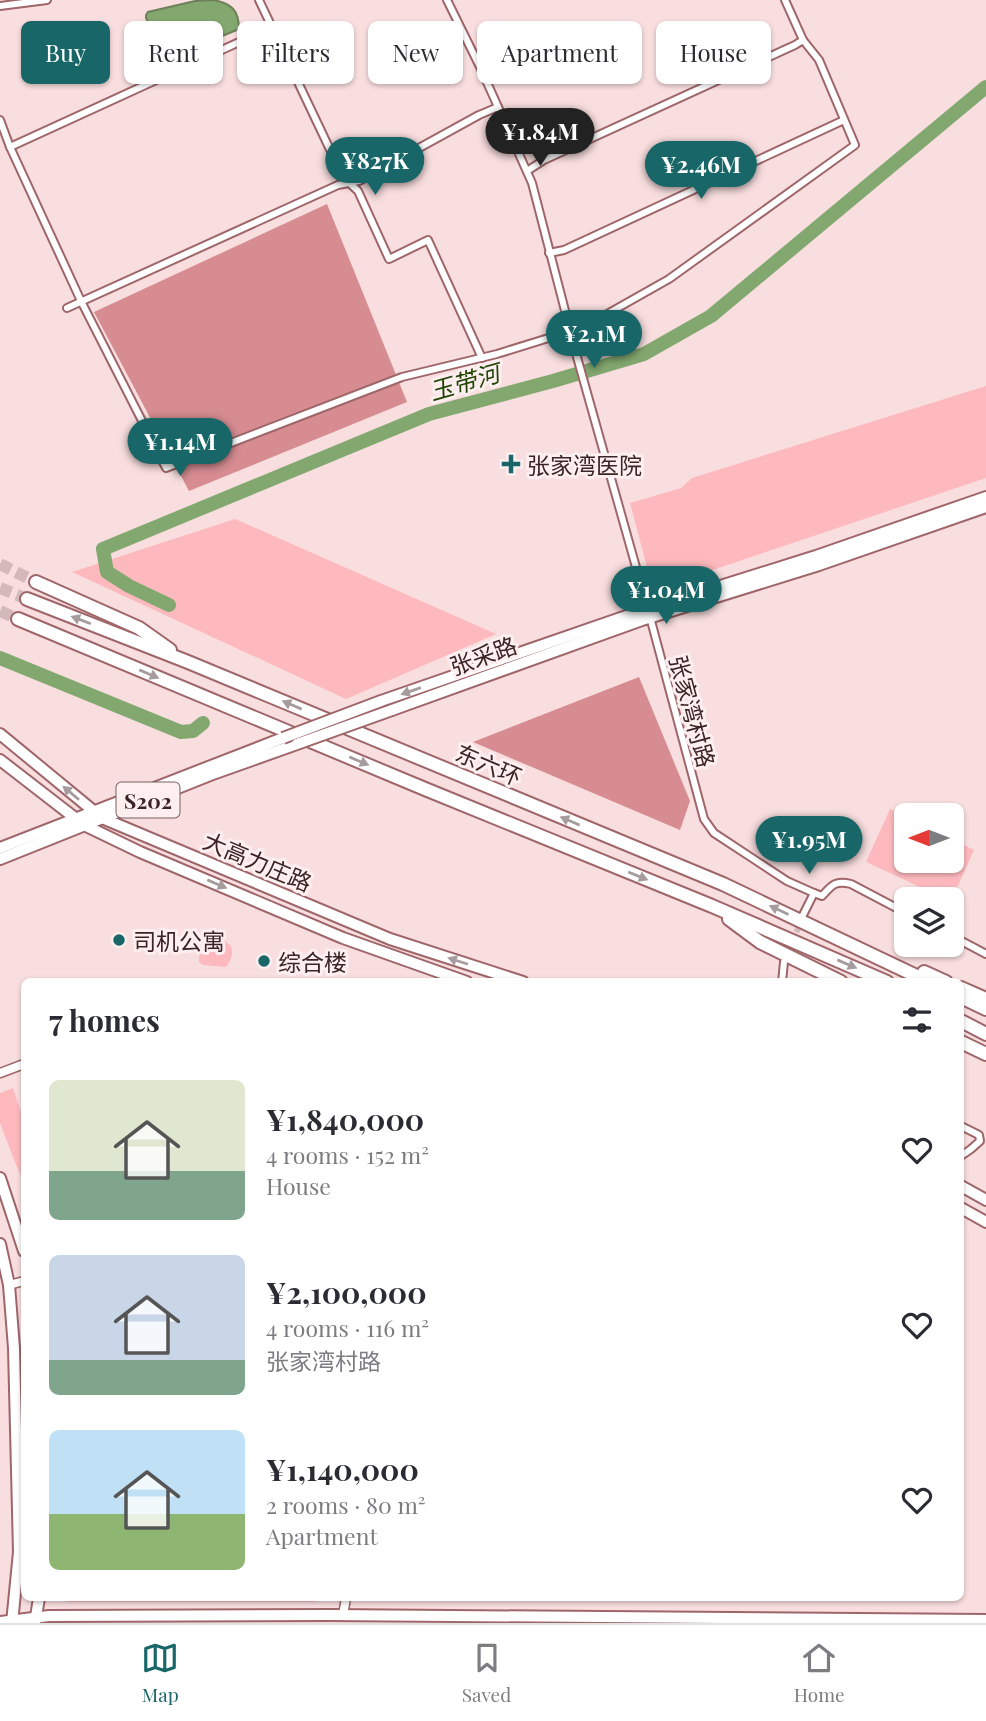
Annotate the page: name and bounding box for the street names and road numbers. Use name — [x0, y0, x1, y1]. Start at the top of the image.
street label: 张采路 — [445, 629, 521, 681]
street label: 张家湾村路 — [663, 651, 723, 771]
street label: 东六环 — [451, 736, 527, 792]
road number: S202 — [116, 782, 180, 818]
street label: 大高力庄路 — [199, 824, 317, 898]

